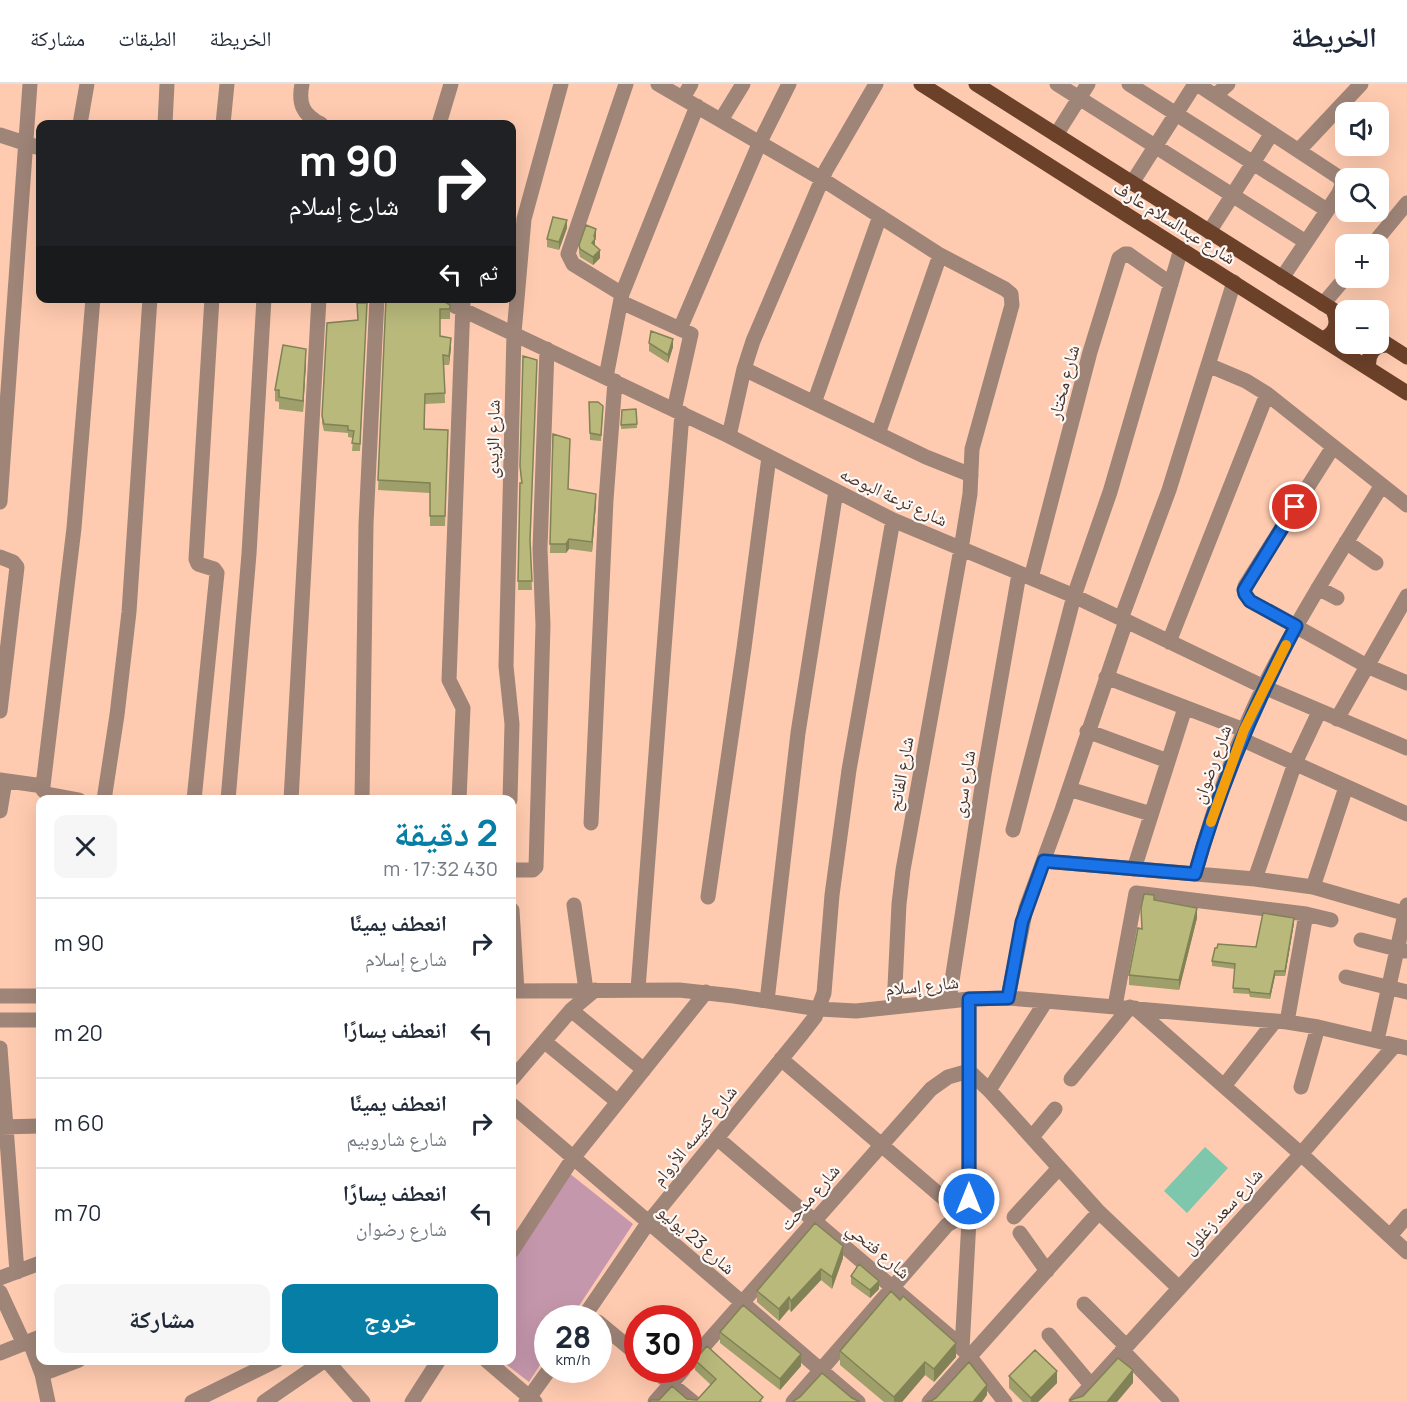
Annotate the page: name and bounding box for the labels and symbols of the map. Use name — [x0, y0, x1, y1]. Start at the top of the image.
street label: شارع عبدالسلام عارف — [1109, 175, 1241, 270]
street label: شارع مختار — [1041, 342, 1084, 423]
street label: شارع الزيدى — [479, 399, 505, 479]
street label: شارع ترعة البوصه — [836, 461, 952, 531]
pin — [1269, 481, 1320, 532]
street label: شارع رضوان — [1186, 721, 1236, 807]
street label: شارع الفاتح — [882, 735, 919, 813]
street label: شارع سرى — [946, 749, 980, 819]
street label: شارع إسلام — [884, 969, 960, 1002]
street label: شارع كنيسه الأروام — [646, 1080, 743, 1191]
street label: شارع مدحت — [773, 1159, 845, 1235]
street label: شارع سعد زغلول — [1177, 1163, 1267, 1259]
position arrow — [937, 1167, 1001, 1231]
street label: شارع 23 يوليو — [653, 1199, 741, 1279]
street label: شارع فتحي — [840, 1216, 916, 1286]
speed limit sign: 30 — [624, 1305, 702, 1383]

